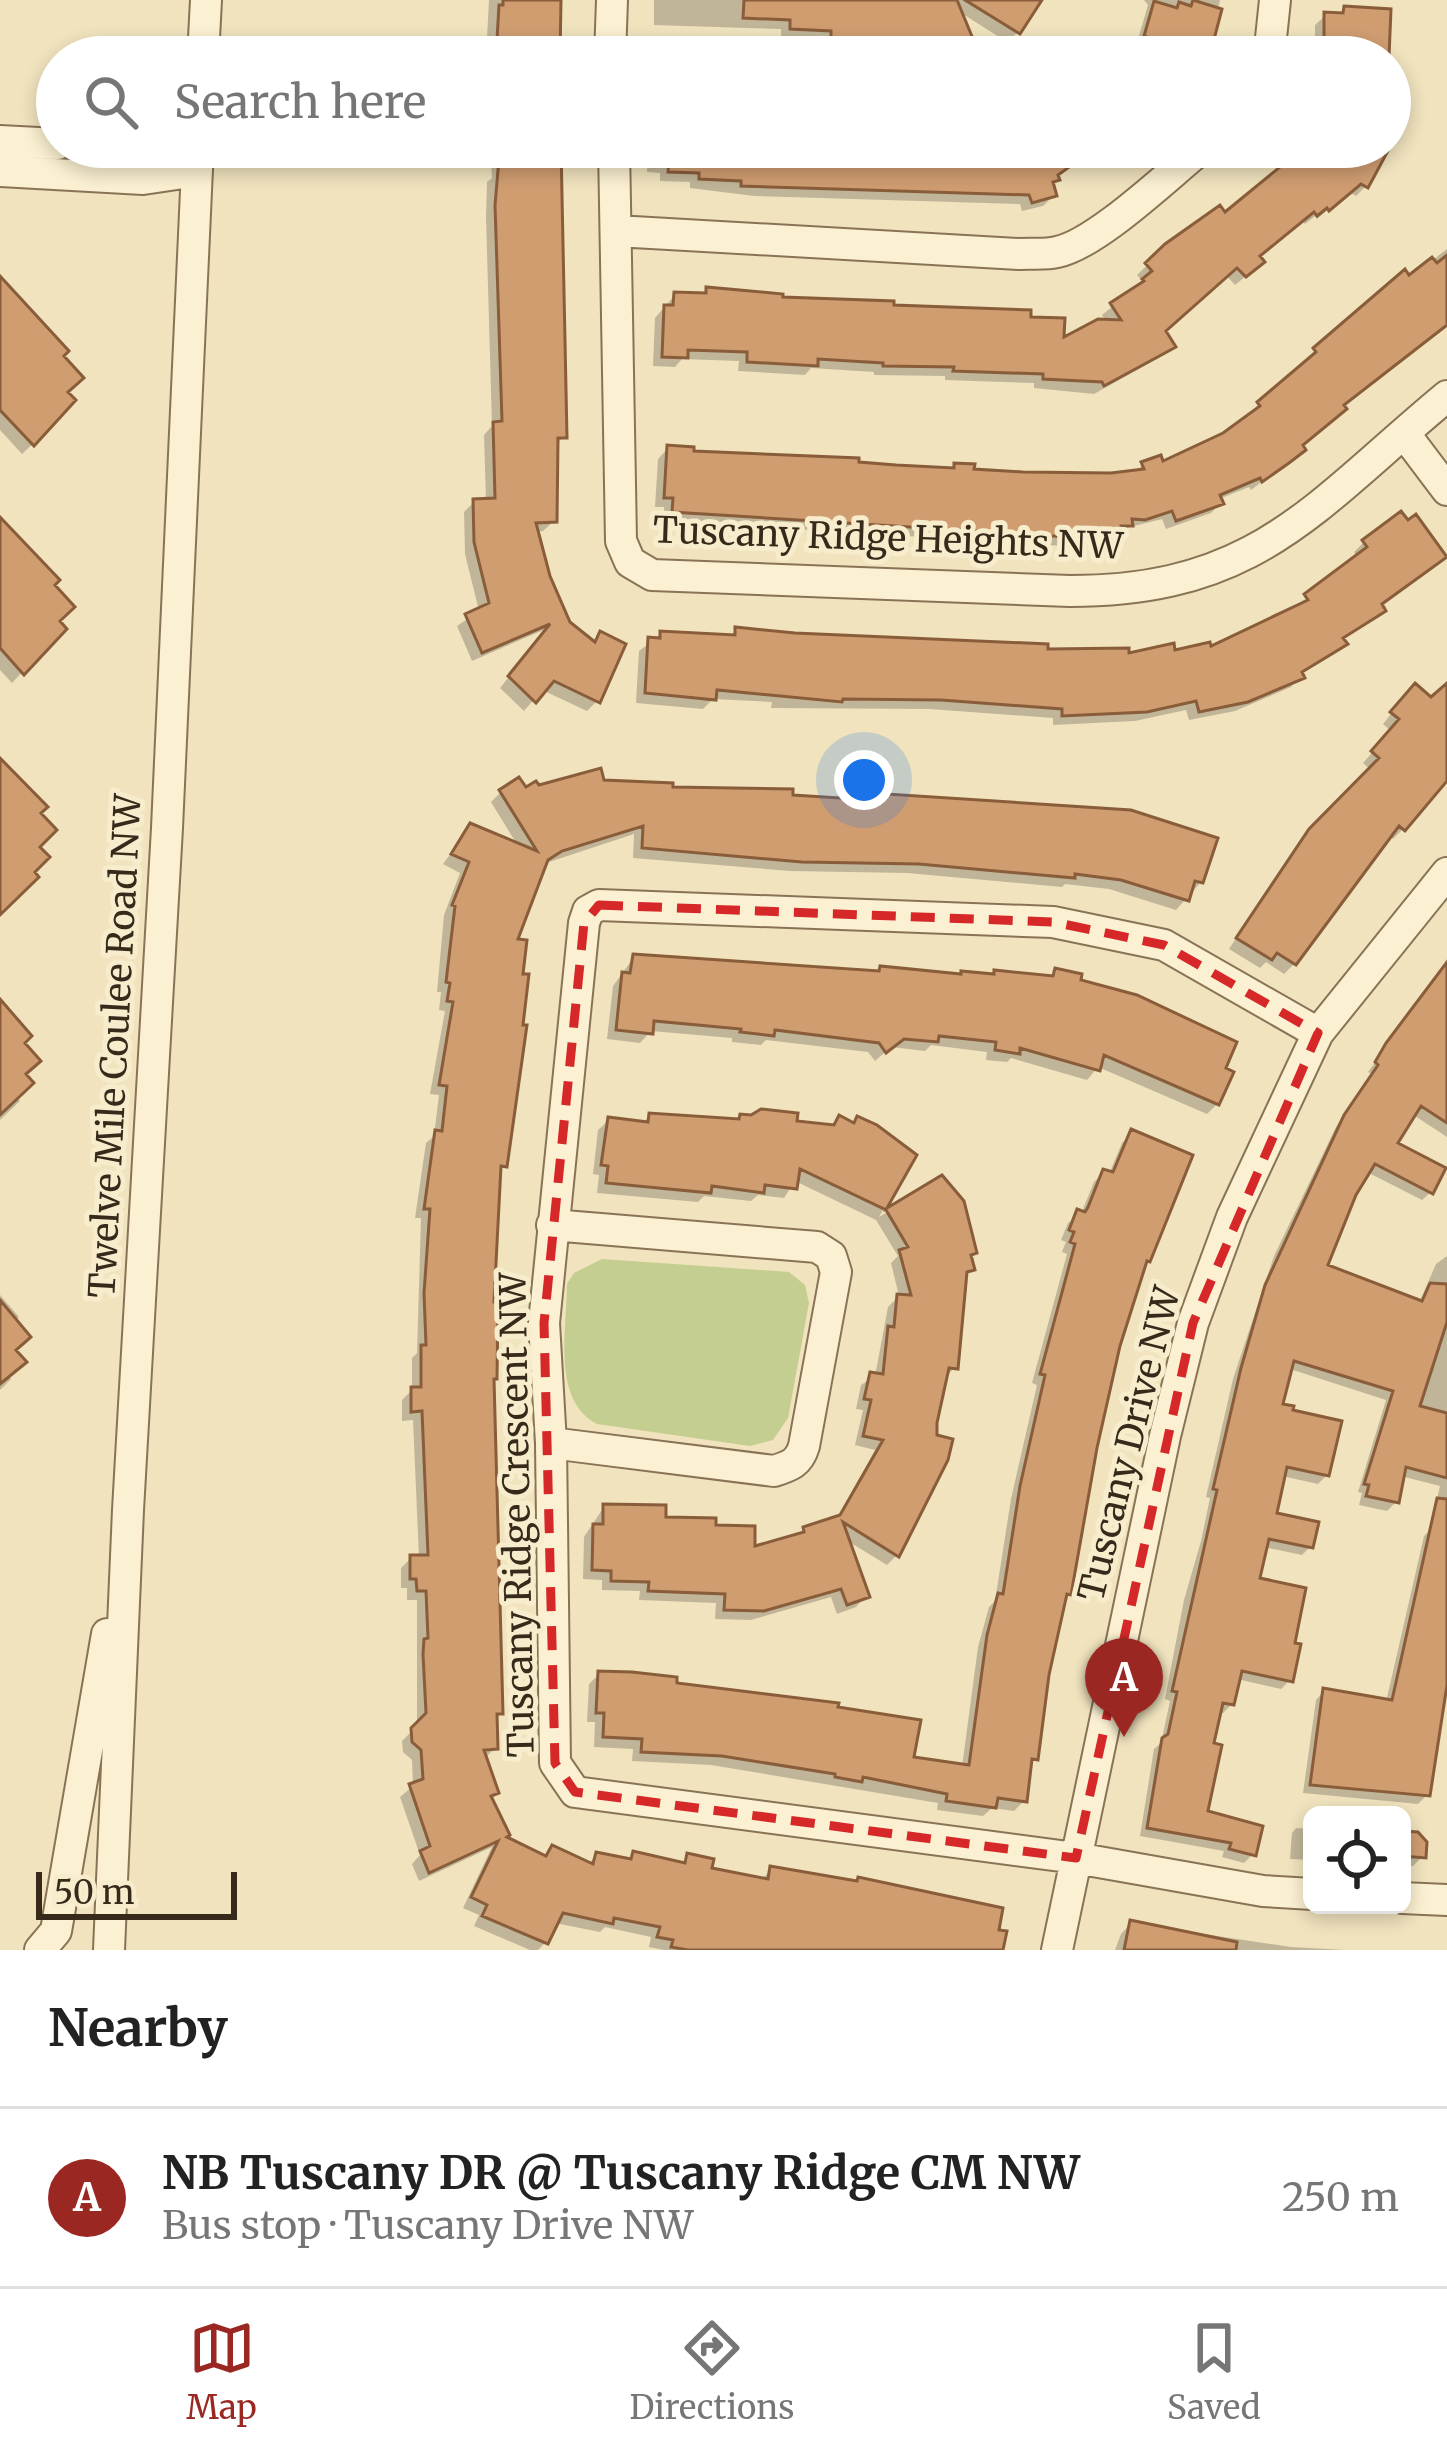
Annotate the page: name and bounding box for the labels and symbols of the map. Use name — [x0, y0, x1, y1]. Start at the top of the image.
street label: Tuscany Ridge Heights NW — [652, 507, 1125, 569]
your location — [834, 750, 894, 810]
street label: Twelve Mile Coulee Road NW — [79, 792, 151, 1299]
street label: Tuscany Ridge Crescent NW — [490, 1271, 544, 1758]
street label: Tuscany Drive NW — [1068, 1281, 1190, 1606]
pin: A — [1085, 1638, 1163, 1737]
scale bar — [36, 1866, 237, 1919]

